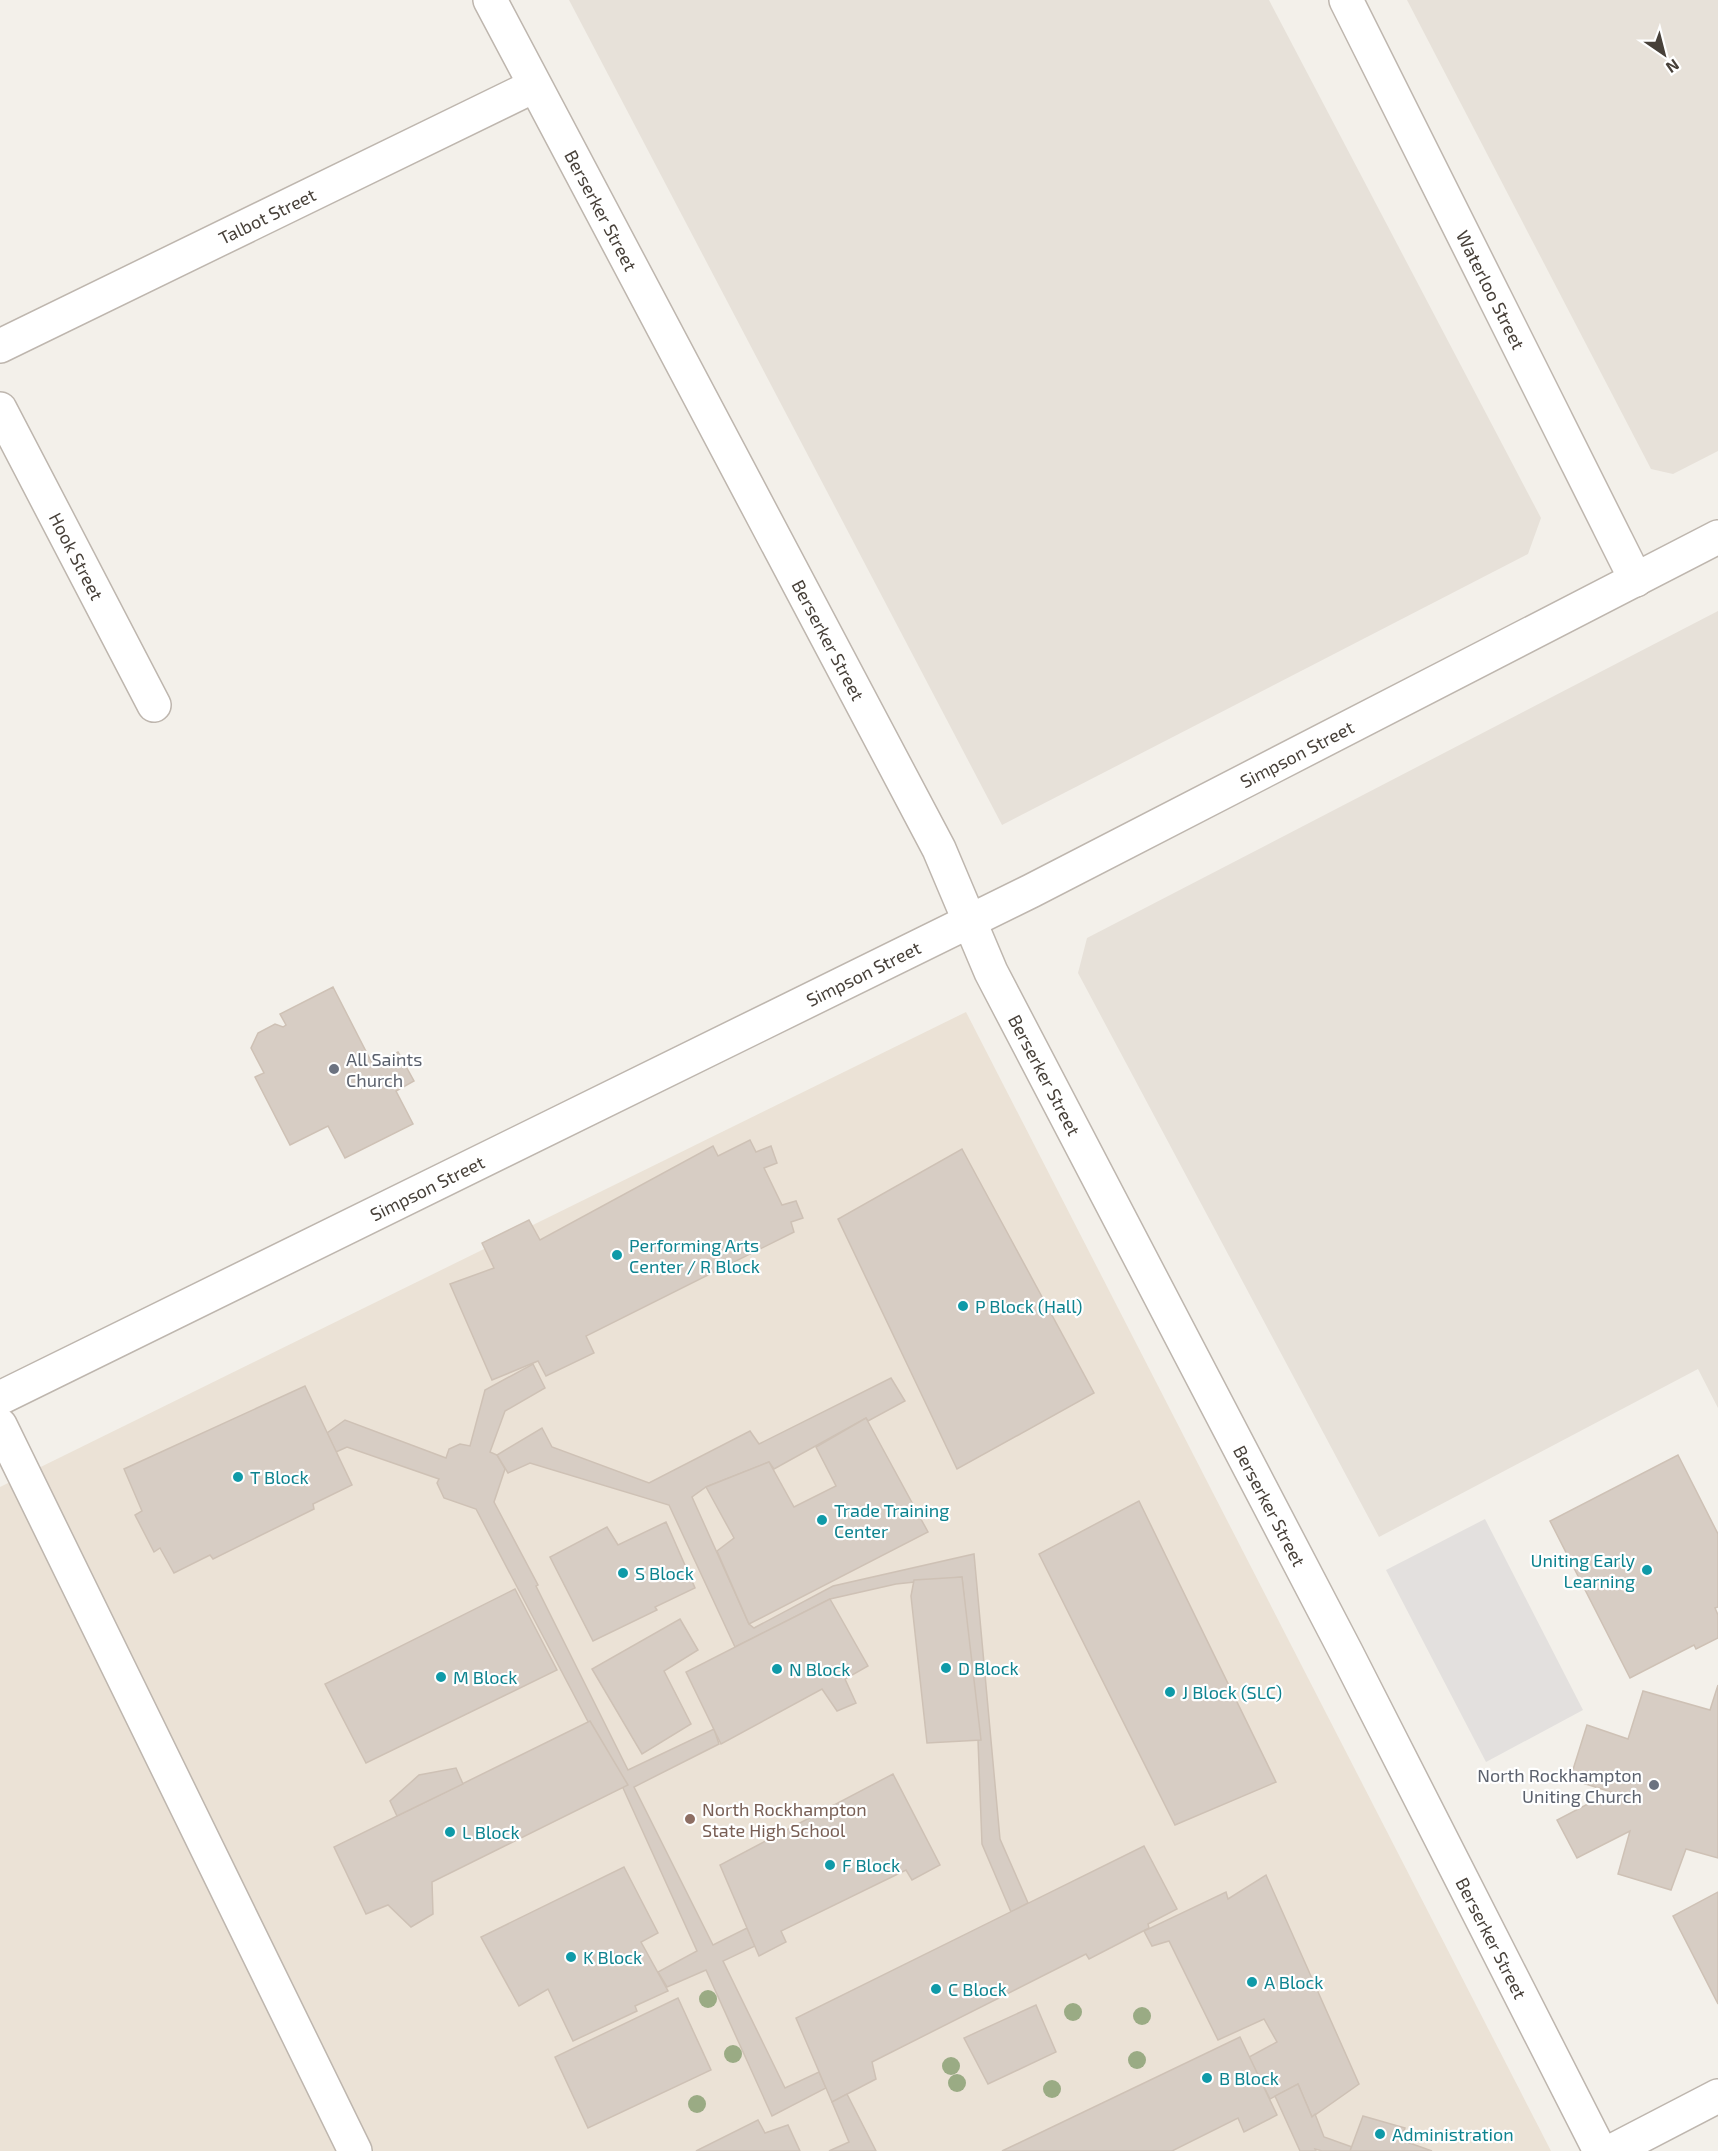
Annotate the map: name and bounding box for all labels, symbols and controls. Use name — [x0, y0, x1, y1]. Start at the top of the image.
north arrow — [1634, 24, 1694, 84]
text: N — [1663, 56, 1683, 78]
street label: Berserker Street — [560, 146, 642, 275]
street label: Talbot Street — [215, 183, 319, 249]
street label: Waterloo Street — [1452, 227, 1530, 353]
street label: Hook Street — [45, 509, 108, 604]
street label: Berserker Street — [788, 576, 869, 704]
street label: Simpson Street — [1236, 716, 1357, 792]
street label: Simpson Street — [802, 936, 924, 1011]
street label: Berserker Street — [1004, 1011, 1085, 1139]
place label: All Saints Church — [346, 1048, 422, 1091]
marker: All Saints Church — [327, 1062, 341, 1076]
street label: Simpson Street — [366, 1150, 488, 1225]
place label: Performing Arts Center / R Block — [629, 1234, 760, 1277]
marker: Performing Arts Center / R Block — [610, 1248, 624, 1262]
place label: P Block (Hall) — [975, 1295, 1083, 1317]
marker: P Block (Hall) — [956, 1299, 970, 1313]
street label: Berserker Street — [1229, 1441, 1310, 1570]
place label: T Block — [250, 1466, 309, 1488]
marker: T Block — [231, 1470, 245, 1484]
place label: Trade Training Center — [834, 1499, 949, 1542]
marker: Trade Training Center — [815, 1513, 829, 1527]
place label: Uniting Early Learning — [1531, 1549, 1635, 1592]
place label: S Block — [635, 1562, 694, 1584]
marker: Uniting Early Learning — [1640, 1563, 1654, 1577]
marker: S Block — [616, 1566, 630, 1580]
place label: D Block — [958, 1657, 1019, 1679]
place label: N Block — [789, 1658, 850, 1680]
marker: D Block — [939, 1661, 953, 1675]
marker: N Block — [770, 1662, 784, 1676]
place label: M Block — [453, 1666, 518, 1688]
marker: M Block — [434, 1670, 448, 1684]
place label: J Block (SLC) — [1182, 1681, 1282, 1703]
marker: J Block (SLC) — [1163, 1685, 1177, 1699]
place label: North Rockhampton Uniting Church — [1477, 1764, 1642, 1807]
marker: North Rockhampton Uniting Church — [1647, 1778, 1661, 1792]
place label: North Rockhampton State High School — [702, 1798, 867, 1841]
marker: North Rockhampton State High School — [683, 1812, 697, 1826]
place label: L Block — [462, 1821, 520, 1843]
marker: L Block — [443, 1825, 457, 1839]
place label: F Block — [842, 1854, 900, 1876]
marker: F Block — [823, 1858, 837, 1872]
street label: Berserker Street — [1451, 1874, 1532, 2003]
place label: K Block — [583, 1946, 642, 1968]
marker: K Block — [564, 1950, 578, 1964]
place label: A Block — [1264, 1971, 1323, 1993]
marker: A Block — [1245, 1975, 1259, 1989]
place label: C Block — [948, 1978, 1007, 2000]
marker: C Block — [929, 1982, 943, 1996]
place label: B Block — [1219, 2067, 1279, 2089]
marker: B Block — [1200, 2071, 1214, 2085]
place label: Administration — [1392, 2123, 1514, 2145]
marker: Administration — [1373, 2127, 1387, 2141]

